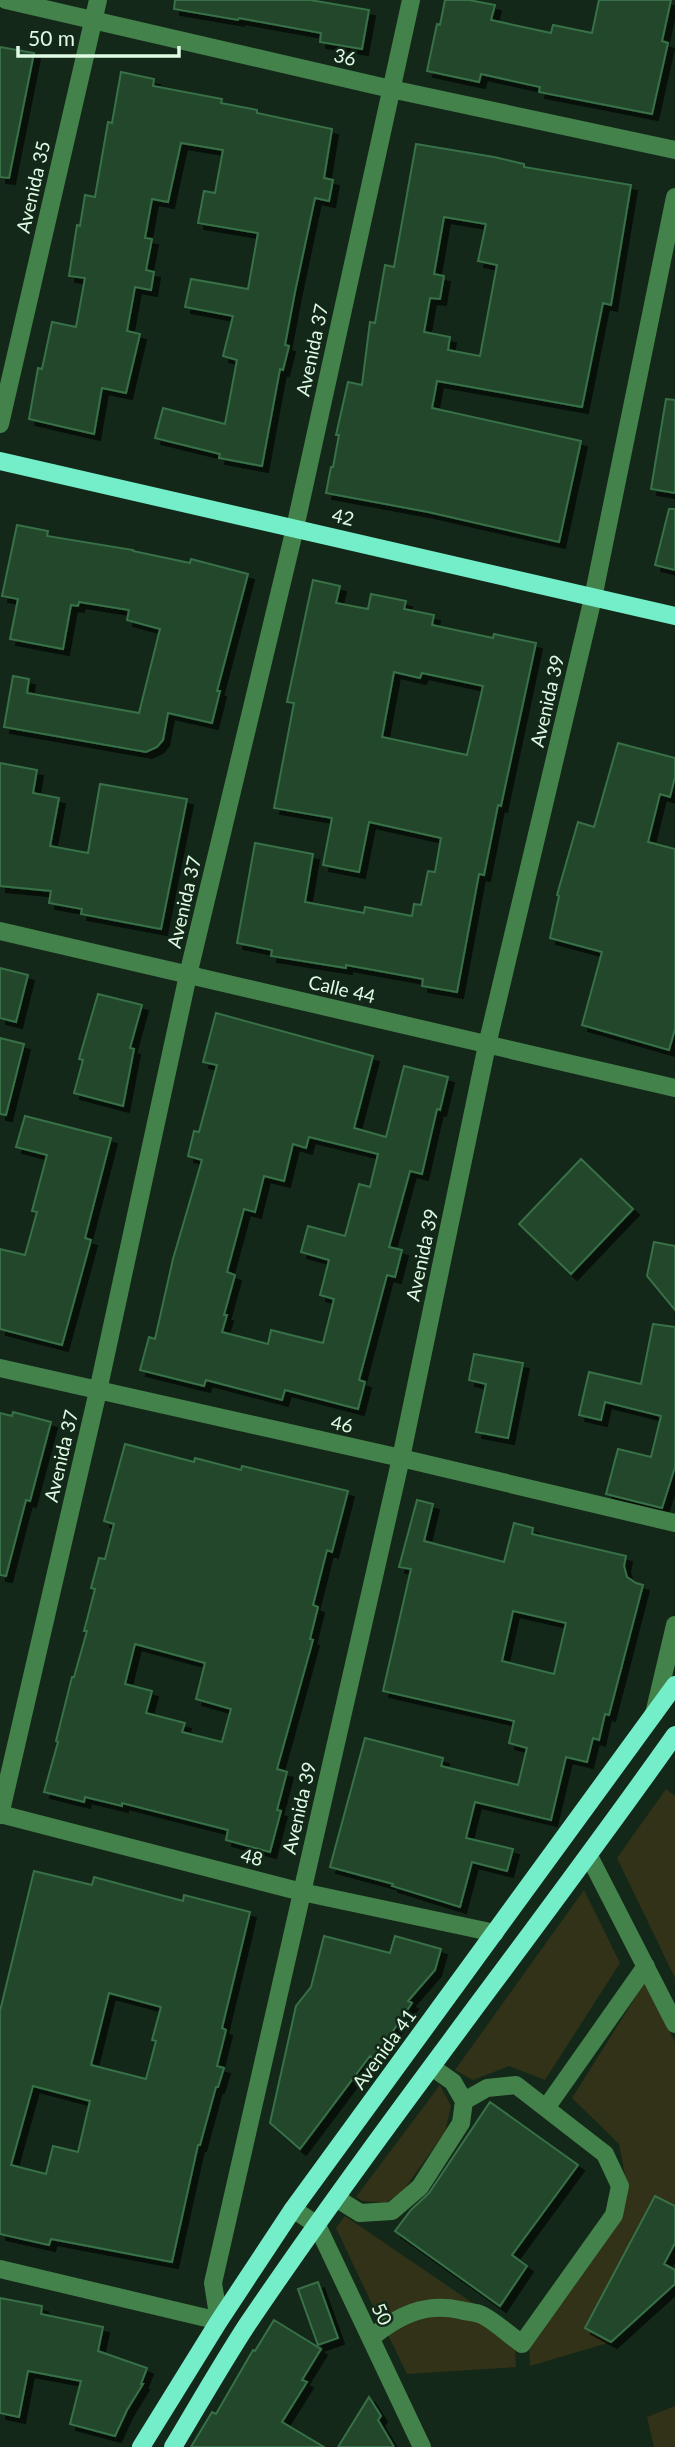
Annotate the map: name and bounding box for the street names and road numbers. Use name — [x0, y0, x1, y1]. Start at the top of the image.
street label: 36 — [332, 43, 358, 70]
street label: Avenida 35 — [11, 139, 54, 235]
street label: Avenida 37 — [291, 302, 333, 398]
street label: 42 — [330, 503, 356, 530]
street label: Avenida 39 — [525, 653, 568, 749]
street label: Avenida 37 — [162, 854, 205, 950]
street label: Calle 44 — [306, 970, 378, 1007]
street label: Avenida 39 — [401, 1207, 443, 1303]
street label: Avenida 37 — [39, 1408, 82, 1504]
street label: 46 — [329, 1410, 355, 1437]
street label: Avenida 39 — [277, 1760, 320, 1856]
street label: 48 — [239, 1843, 266, 1870]
street label: Avenida 41 — [347, 2004, 420, 2093]
street label: 50 — [367, 2299, 398, 2329]

